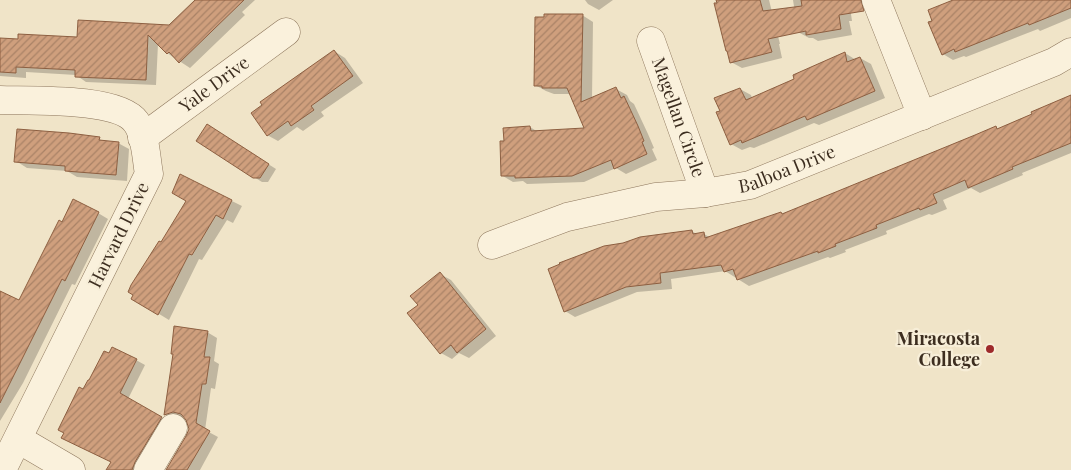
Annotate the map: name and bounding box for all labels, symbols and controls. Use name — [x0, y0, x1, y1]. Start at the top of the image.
street label: Yale Drive — [173, 50, 254, 118]
street label: Magellan Circle — [647, 54, 711, 180]
street label: Balboa Drive — [736, 139, 839, 198]
street label: Harvard Drive — [82, 178, 154, 291]
place label: Miracosta College — [897, 326, 981, 371]
marker: Miracosta College — [984, 343, 996, 355]

